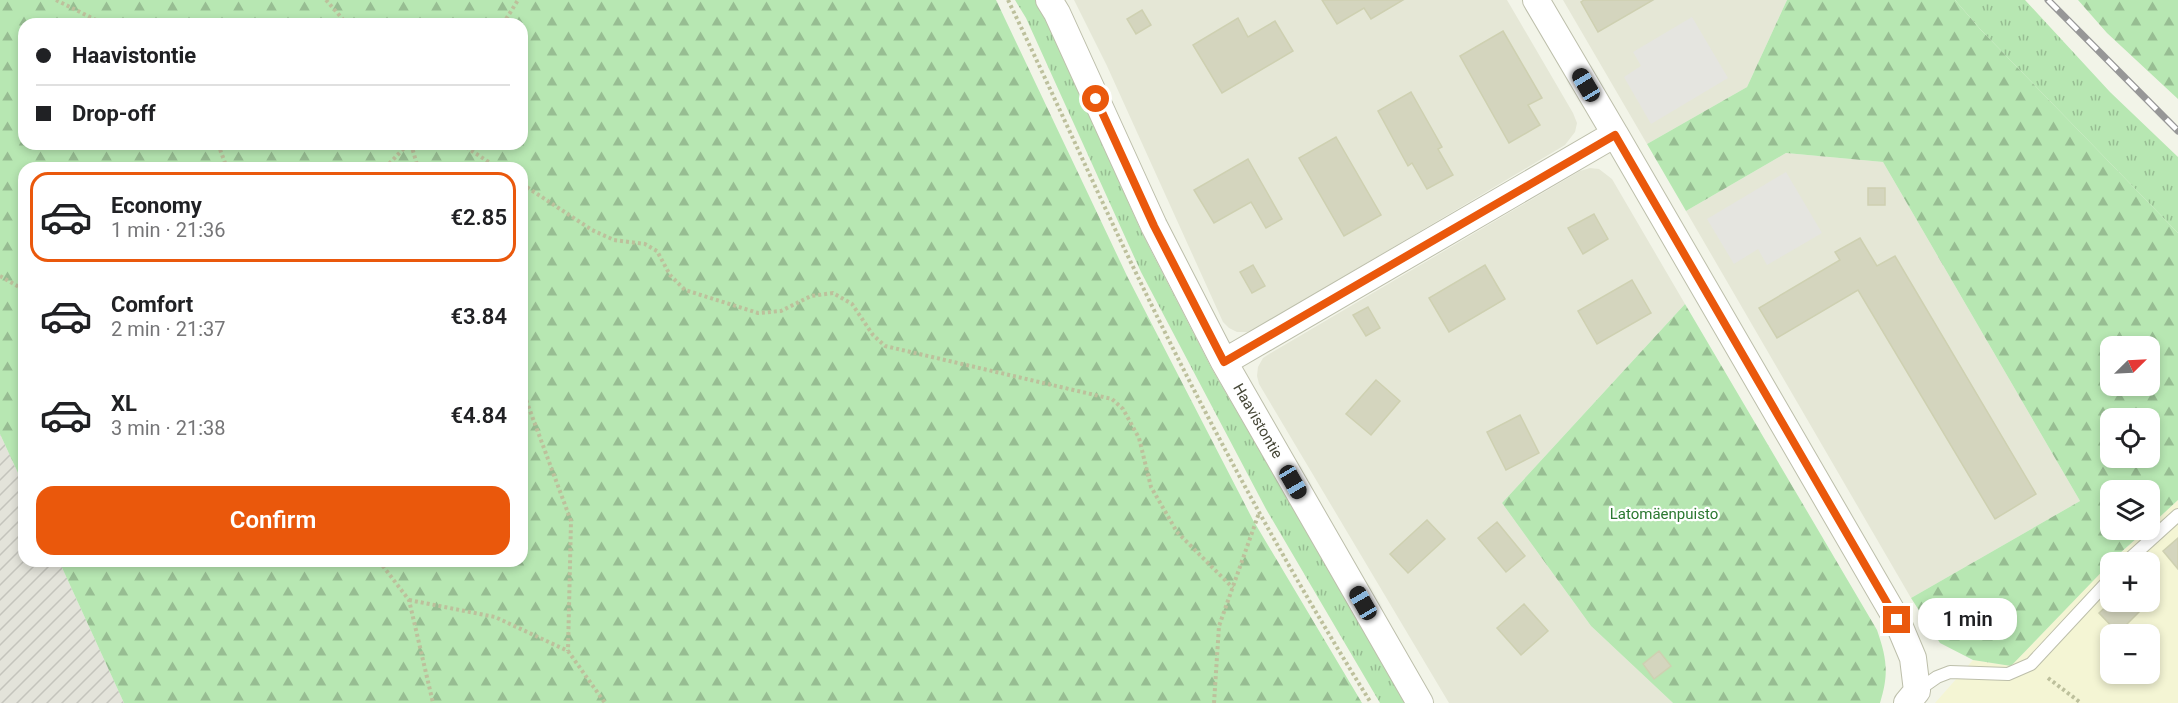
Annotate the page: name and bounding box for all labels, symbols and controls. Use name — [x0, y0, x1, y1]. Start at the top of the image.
text: Haavistontie — [72, 43, 196, 68]
car — [1569, 65, 1603, 105]
route start — [1082, 85, 1109, 112]
text: Drop-off — [72, 101, 156, 126]
icon: car — [39, 190, 93, 244]
text: Economy — [111, 193, 202, 218]
text: €2.85 — [450, 205, 507, 230]
text: 1 min · 21:36 — [111, 218, 226, 242]
icon: car — [39, 289, 93, 343]
text: Comfort — [111, 292, 193, 317]
text: €3.84 — [450, 304, 507, 329]
text: 2 min · 21:37 — [111, 317, 226, 341]
north arrow — [2100, 336, 2160, 396]
map controls — [2100, 336, 2160, 684]
street label: Haavistontie — [1229, 380, 1287, 462]
icon: car — [39, 388, 93, 442]
text: XL — [111, 391, 137, 416]
text: €4.84 — [450, 403, 507, 428]
button: locate — [2100, 408, 2160, 468]
text: 3 min · 21:38 — [111, 416, 226, 440]
car — [1276, 462, 1310, 502]
button: layers — [2100, 480, 2160, 540]
button: Confirm — [36, 486, 510, 555]
park label: Latomäenpuisto — [1610, 505, 1718, 523]
button: + — [2100, 552, 2160, 612]
car — [1346, 583, 1380, 623]
callout: 1 min — [1918, 599, 2017, 641]
route end — [1883, 606, 1910, 633]
text: 1 min — [1942, 607, 1993, 631]
button: − — [2100, 624, 2160, 684]

